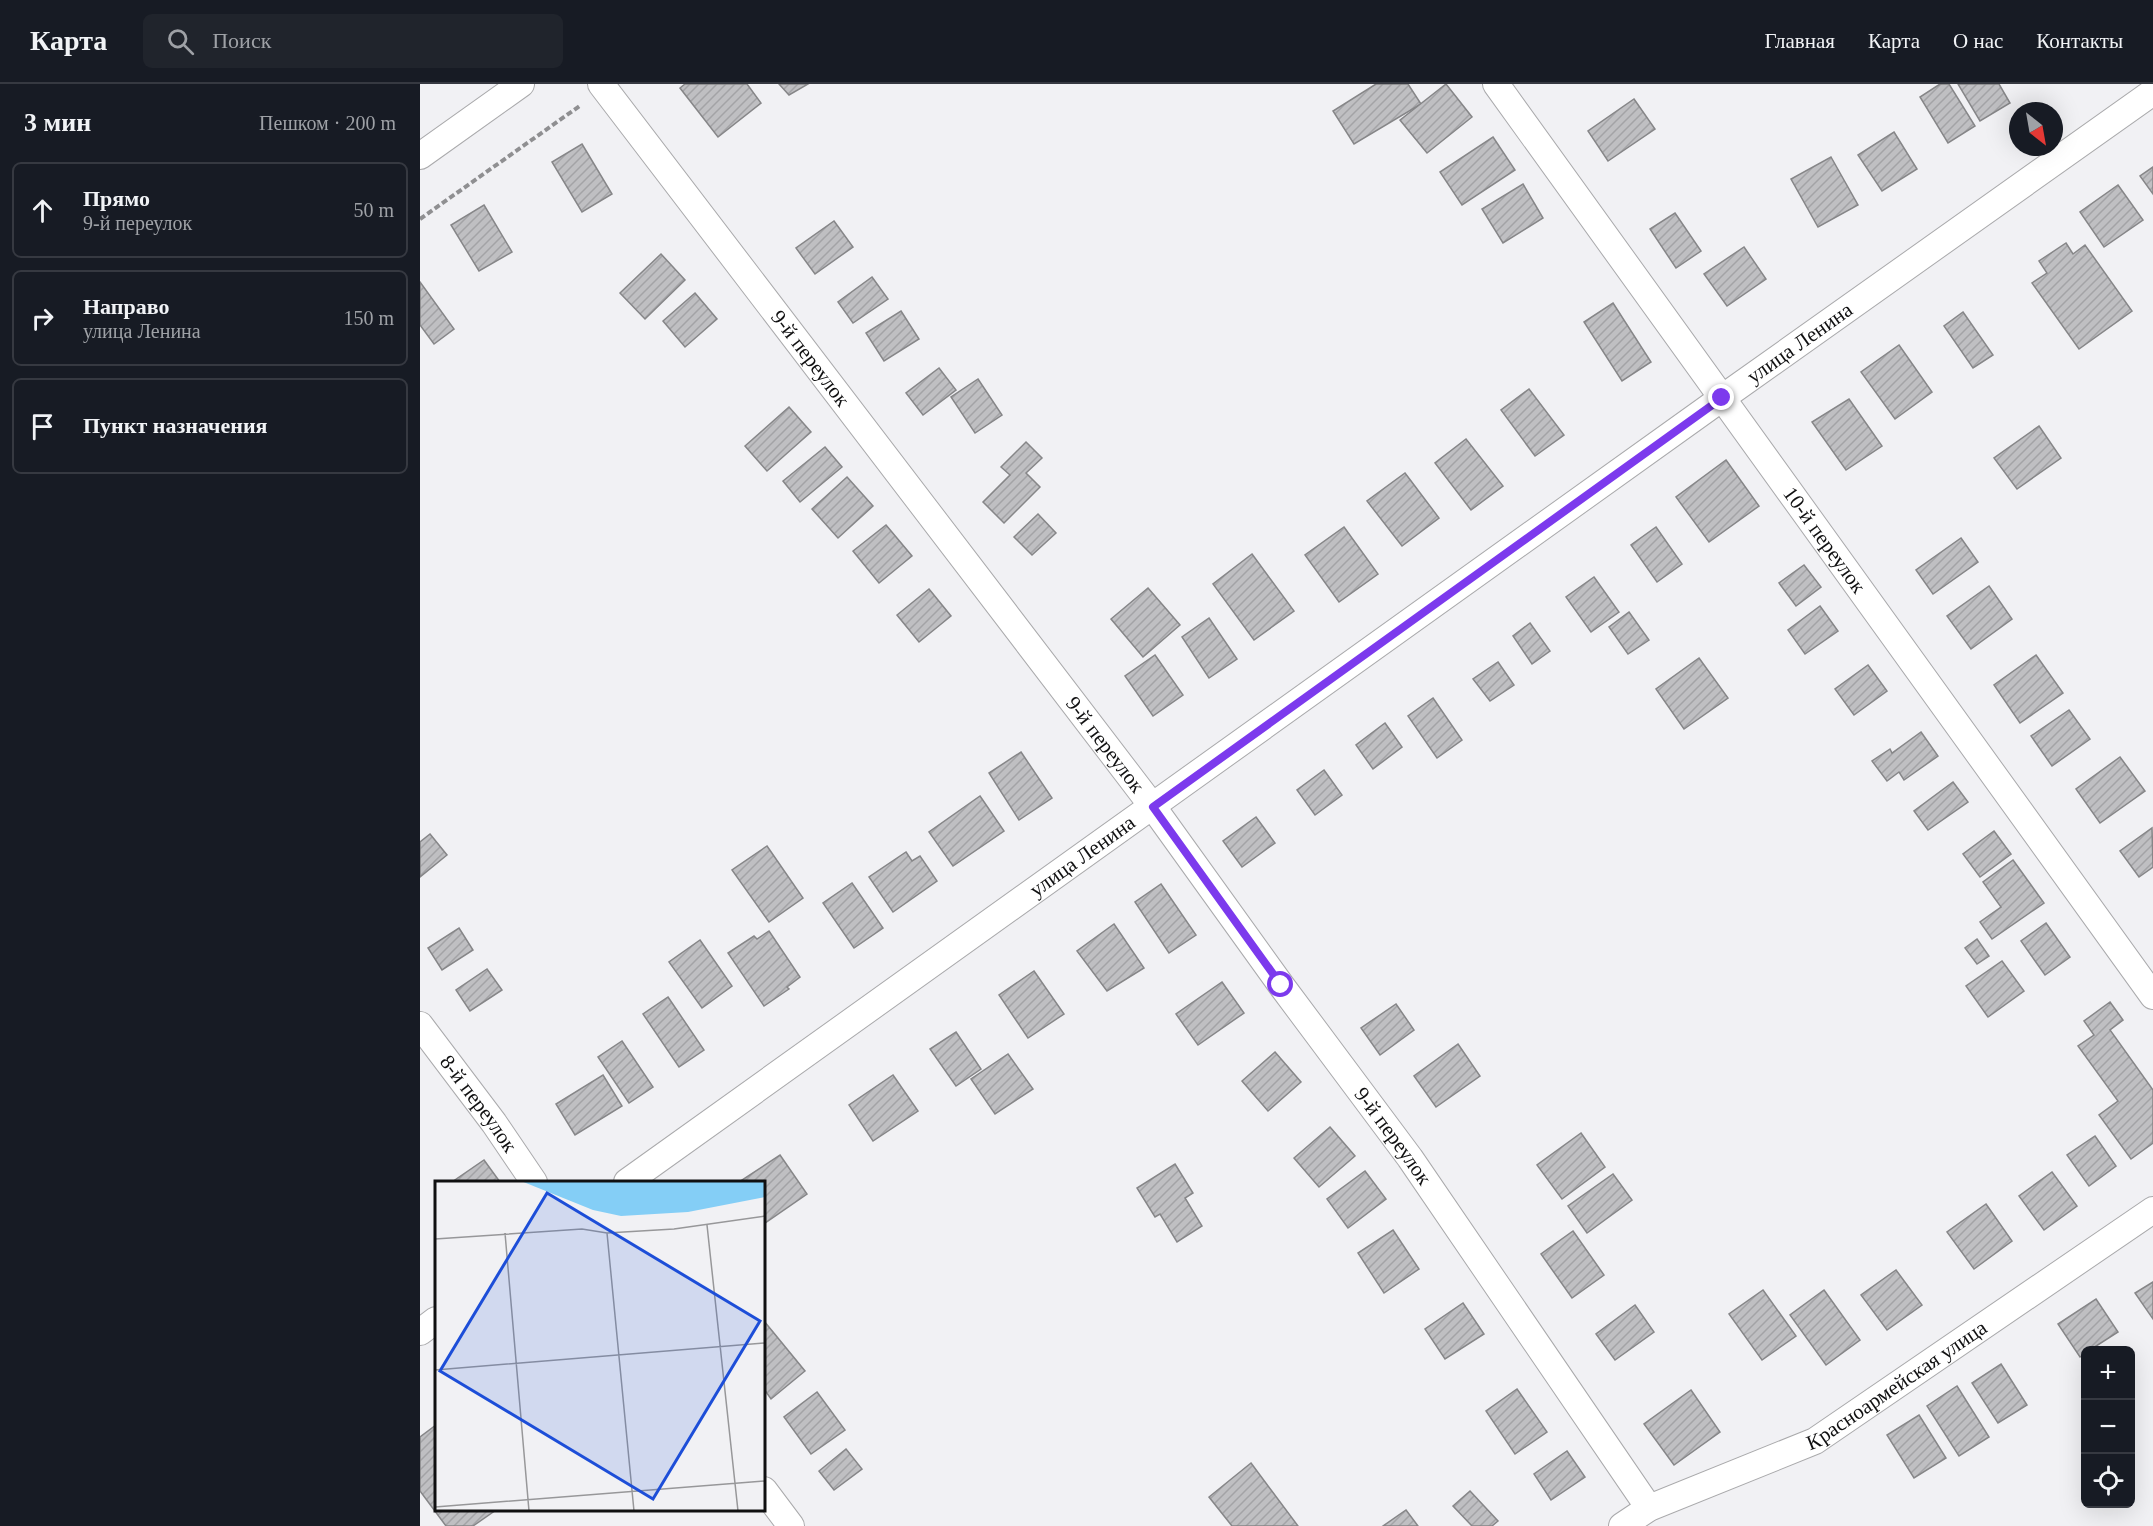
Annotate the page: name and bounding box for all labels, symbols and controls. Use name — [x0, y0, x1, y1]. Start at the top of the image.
search box — [143, 14, 563, 68]
text: Карта — [30, 25, 107, 56]
icon: search — [164, 25, 197, 58]
text: Поиск — [212, 28, 271, 53]
text: Главная — [1765, 29, 1835, 53]
text: Карта — [1868, 29, 1920, 53]
text: О нас — [1953, 29, 2003, 53]
text: Контакты — [2036, 29, 2123, 53]
north arrow — [2009, 102, 2063, 156]
text: 3 мин — [24, 108, 91, 137]
text: Пешком · 200 m — [259, 112, 396, 134]
text: Прямо — [83, 186, 150, 211]
icon: ahead — [26, 194, 59, 227]
text: 50 m — [353, 199, 394, 221]
text: 9-й переулок — [83, 212, 192, 234]
text: Направо — [83, 294, 169, 319]
street label: улица Ленина — [1742, 297, 1858, 388]
icon: right — [26, 302, 59, 335]
street label: 9-й переулок — [766, 305, 855, 412]
text: 150 m — [343, 307, 394, 329]
text: улица Ленина — [83, 320, 201, 342]
route end — [1708, 384, 1734, 410]
icon: arrive — [26, 410, 59, 443]
text: Пункт назначения — [83, 413, 268, 438]
street label: 10-й переулок — [1778, 482, 1871, 598]
street label: 9-й переулок — [1061, 692, 1150, 798]
street label: улица Ленина — [1025, 810, 1140, 902]
route start — [1267, 971, 1293, 997]
street label: 8-й переулок — [435, 1050, 523, 1157]
street label: 9-й переулок — [1350, 1083, 1437, 1190]
inset map — [435, 1181, 765, 1511]
street label: Красноармейская улица — [1803, 1315, 1992, 1455]
map controls — [2081, 1346, 2135, 1508]
button: + — [2081, 1346, 2135, 1400]
button: − — [2081, 1400, 2135, 1454]
button: locate — [2081, 1454, 2135, 1508]

